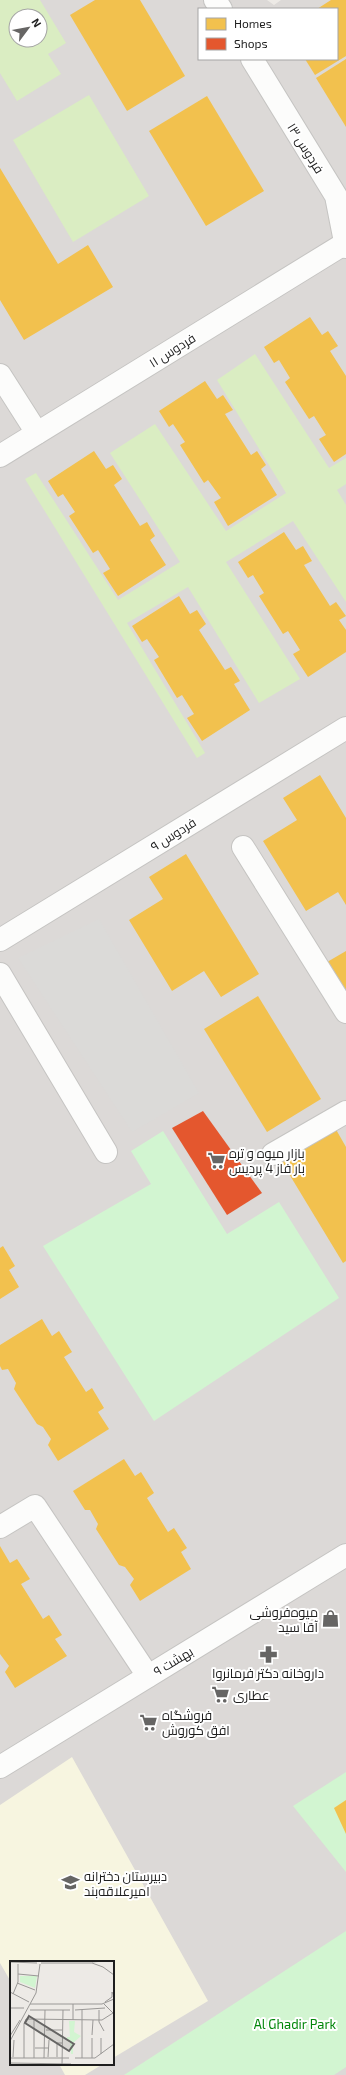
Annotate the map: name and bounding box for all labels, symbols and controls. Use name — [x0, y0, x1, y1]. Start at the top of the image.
north arrow — [8, 8, 48, 48]
legend — [198, 8, 338, 60]
text: N — [29, 16, 45, 29]
text: Homes — [234, 16, 272, 30]
text: Shops — [234, 36, 268, 50]
street label: فردوس ۱۳ — [284, 120, 328, 176]
street label: فردوس ۱۱ — [146, 329, 198, 371]
street label: فردوس ۹ — [147, 814, 199, 854]
place label: بازار میوه و تره بار فاز 4 پردیس — [229, 1145, 305, 1178]
supermarket icon: بازار میوه و تره بار فاز 4 پردیس — [206, 1150, 226, 1170]
place label: میوه‌فروشی آقا سید — [250, 1604, 318, 1635]
shop icon: میوه‌فروشی آقا سید — [321, 1609, 341, 1629]
street label: بهشت ۹ — [150, 1643, 196, 1679]
pharmacy icon: داروخانه دکتر فرمانروا — [258, 1644, 278, 1664]
place label: داروخانه دکتر فرمانروا — [212, 1665, 324, 1681]
supermarket icon: عطاری — [210, 1685, 230, 1705]
place label: عطاری — [233, 1687, 269, 1703]
place label: فروشگاه افق کوروش — [162, 1707, 230, 1738]
supermarket icon: فروشگاه افق کوروش — [139, 1712, 159, 1732]
place label: دبیرستان دخترانه امیرعلاقه‌بند — [84, 1868, 167, 1899]
school or university icon: دبیرستان دخترانه امیرعلاقه‌بند — [61, 1873, 81, 1893]
inset map — [10, 1961, 114, 2065]
park label: Al Ghadir Park — [254, 2016, 337, 2032]

